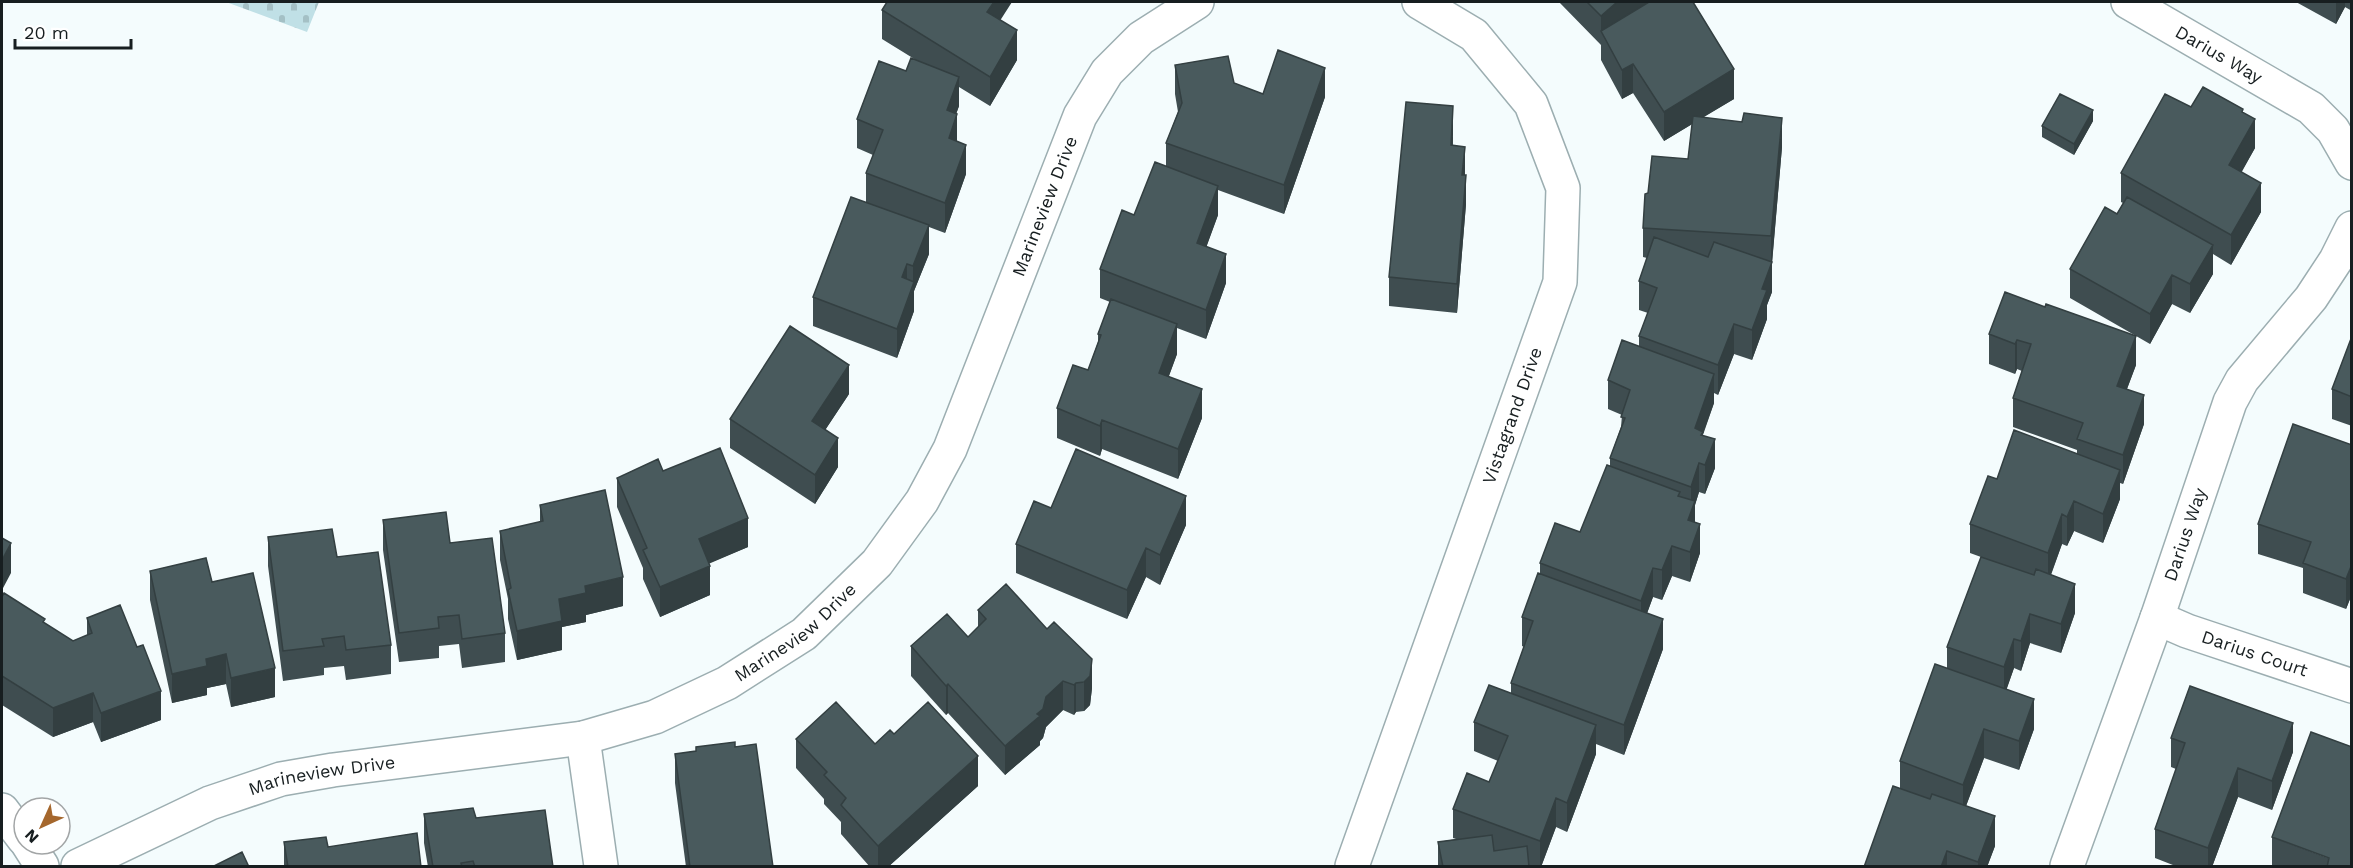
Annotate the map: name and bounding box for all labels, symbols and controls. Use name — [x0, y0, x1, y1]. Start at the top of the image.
scale bar — [15, 12, 130, 50]
street label: Darius Way — [2172, 21, 2267, 88]
text: 20 m — [24, 22, 69, 43]
street label: Marineview Drive — [1007, 133, 1081, 279]
street label: Vistagrand Drive — [1478, 344, 1546, 487]
street label: Darius Way — [2159, 484, 2210, 584]
street label: Marineview Drive — [730, 578, 860, 686]
street label: Darius Court — [2199, 626, 2311, 681]
street label: Marineview Drive — [246, 751, 396, 799]
north arrow — [12, 796, 72, 856]
text: N — [21, 825, 43, 847]

